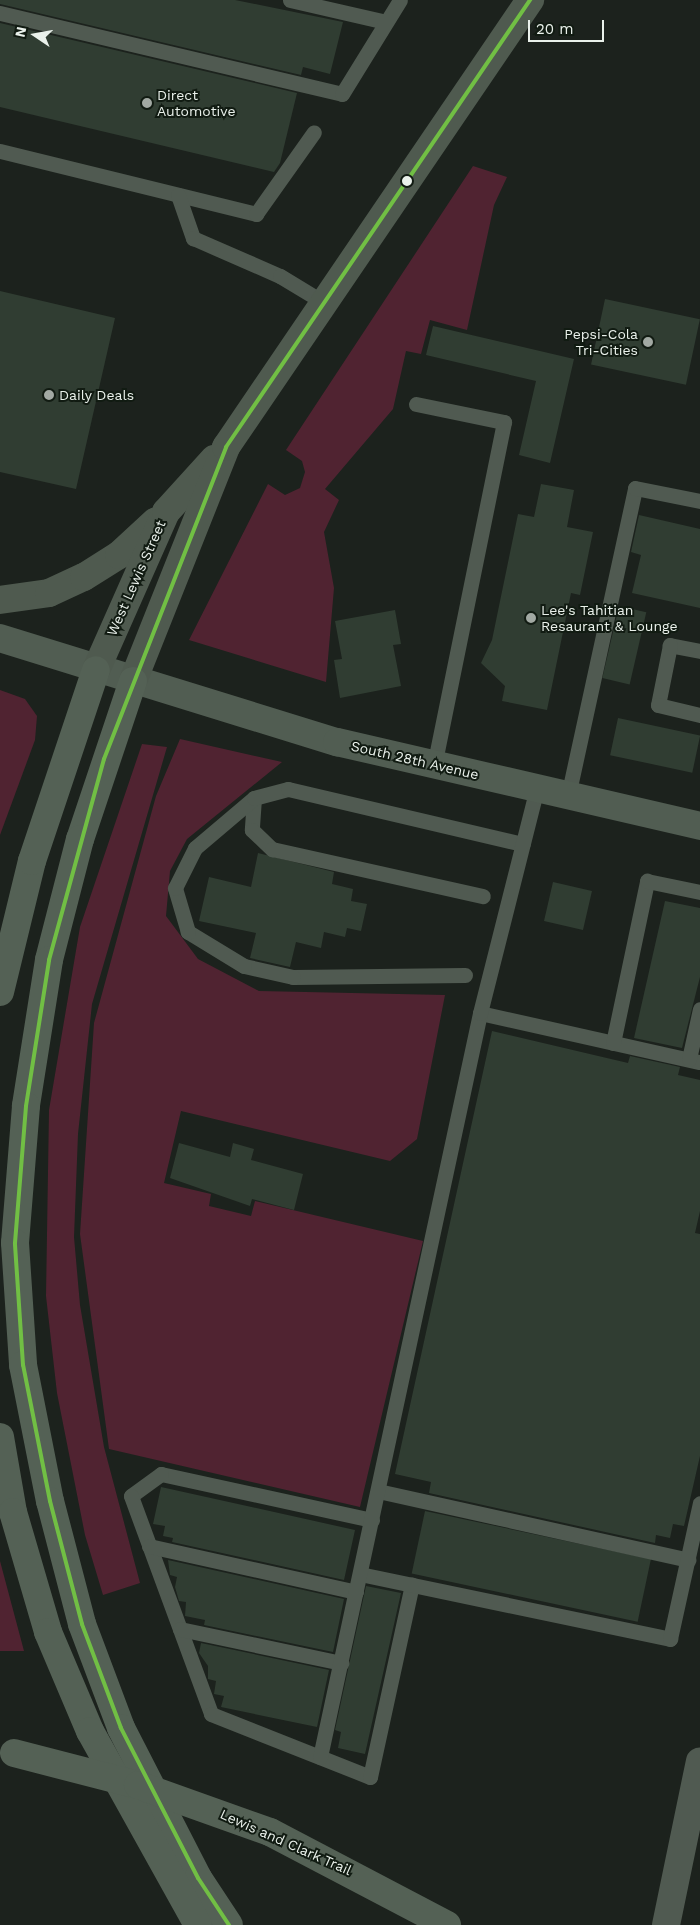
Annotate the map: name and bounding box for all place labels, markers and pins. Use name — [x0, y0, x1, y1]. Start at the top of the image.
place label: Direct Automotive — [157, 87, 236, 120]
marker: Direct Automotive — [141, 97, 153, 109]
unlabelled marker — [402, 176, 412, 186]
place label: Pepsi-Cola Tri-Cities — [564, 326, 638, 358]
marker: Pepsi-Cola Tri-Cities — [642, 336, 654, 348]
place label: Daily Deals — [59, 387, 134, 403]
marker: Daily Deals — [43, 389, 55, 401]
place label: Lee's Tahitian Resaurant & Lounge — [541, 602, 678, 634]
marker: Lee's Tahitian Resaurant & Lounge — [525, 612, 537, 624]

